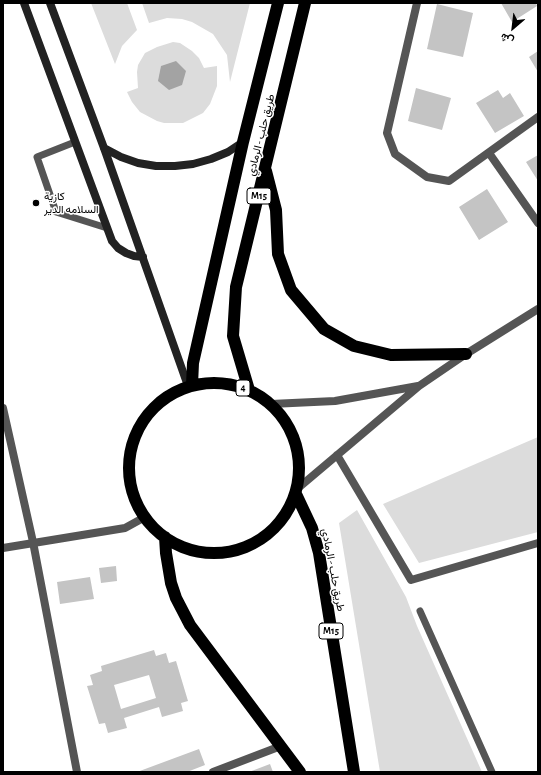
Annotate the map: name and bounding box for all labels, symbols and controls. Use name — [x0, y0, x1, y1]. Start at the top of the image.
north arrow — [493, 8, 533, 48]
text: ش — [499, 31, 516, 47]
street label: طريق حلب - الرمادي — [244, 93, 278, 177]
road number: M15 — [247, 188, 271, 204]
place label: كازية السلامه الدير — [44, 190, 99, 216]
marker: كازية السلامه الدير — [31, 198, 41, 208]
road number: 4 — [236, 380, 250, 396]
street label: طريق حلب - الرمادي — [318, 527, 348, 613]
road number: M15 — [319, 623, 343, 639]

